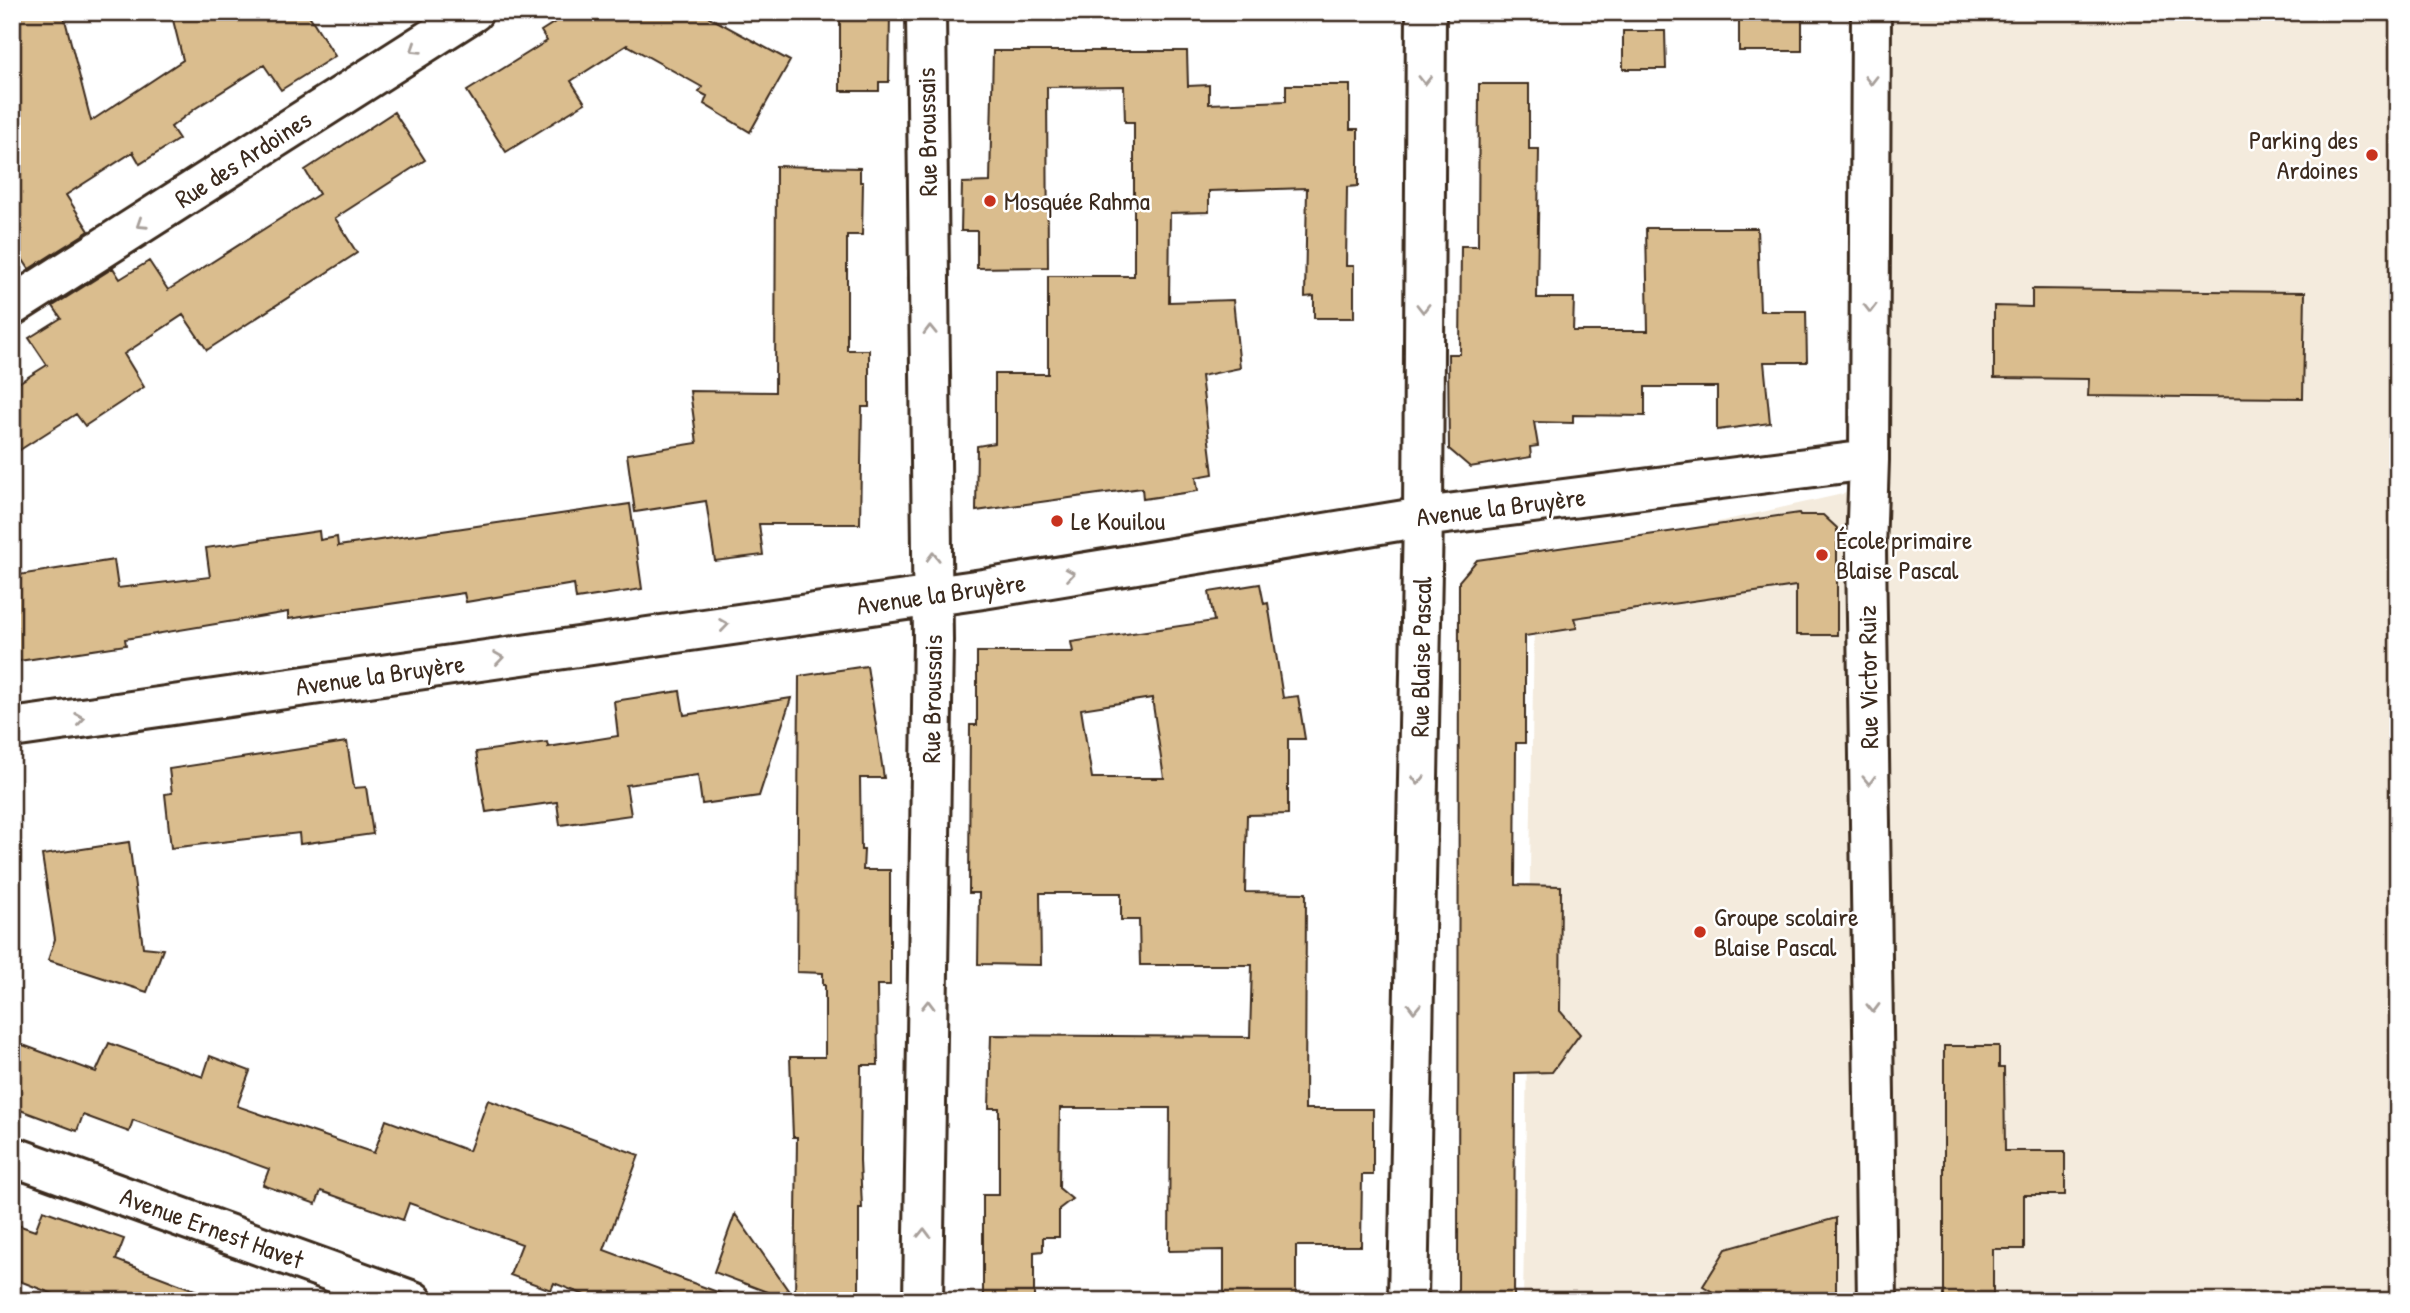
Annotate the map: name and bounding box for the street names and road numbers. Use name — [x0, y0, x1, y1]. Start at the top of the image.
street label: Rue Broussais — [908, 67, 945, 197]
street label: Rue des Ardoines — [168, 101, 318, 216]
street label: Avenue la Bruyère — [1414, 479, 1588, 534]
street label: Avenue la Bruyère — [854, 564, 1028, 623]
street label: Rue Blaise Pascal — [1402, 576, 1439, 738]
street label: Rue Victor Ruiz — [1849, 605, 1886, 749]
street label: Rue Broussais — [913, 634, 950, 764]
street label: Avenue la Bruyère — [293, 645, 467, 704]
street label: Avenue Ernest Havet — [116, 1178, 310, 1277]

